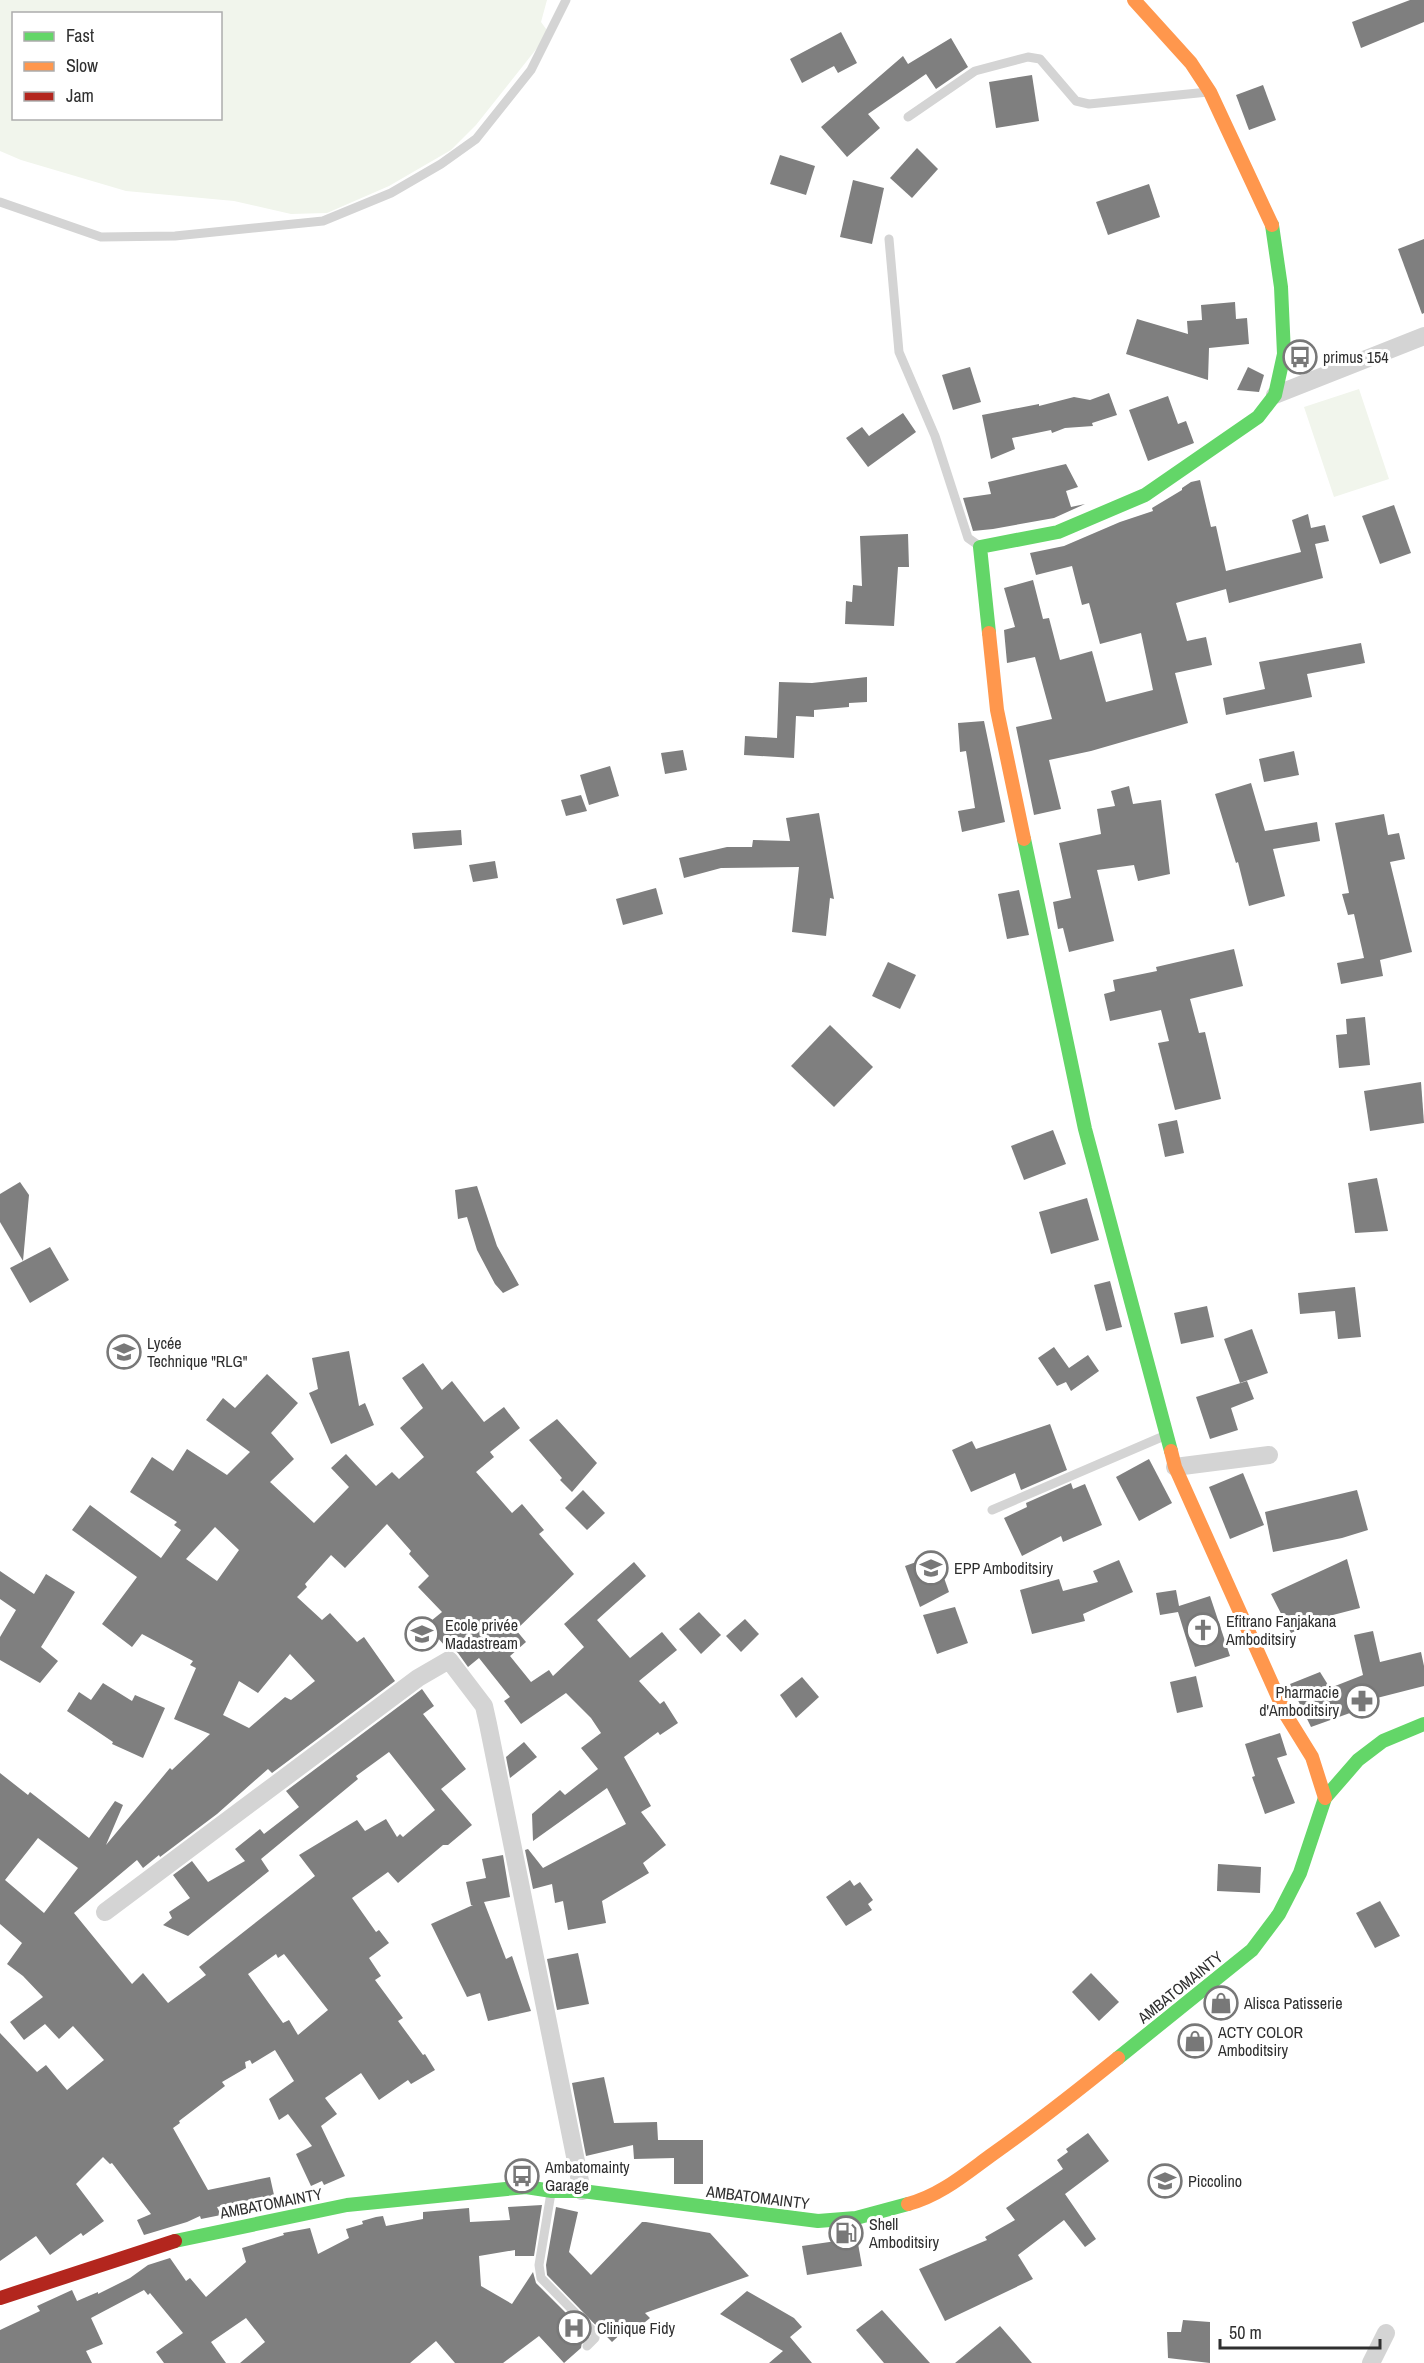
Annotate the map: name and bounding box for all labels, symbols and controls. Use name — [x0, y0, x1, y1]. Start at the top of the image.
legend — [12, 12, 222, 120]
text: Fast — [66, 23, 94, 48]
text: Slow — [66, 53, 98, 78]
text: Jam — [66, 83, 94, 108]
bus stop icon: primus 154 — [1282, 339, 1318, 375]
place label: primus 154 — [1323, 346, 1389, 368]
place label: Lycée Technique "RLG" — [147, 1332, 248, 1372]
school or university icon: Lycée Technique "RLG" — [106, 1334, 142, 1370]
school or university icon: EPP Amboditsiry — [913, 1550, 949, 1586]
place label: EPP Amboditsiry — [954, 1557, 1053, 1579]
place label: Efitrano Fanjakana Amboditsiry — [1225, 1610, 1337, 1650]
church icon: Efitrano Fanjakana Amboditsiry — [1185, 1612, 1221, 1648]
place label: Ecole privée Madastream — [445, 1614, 518, 1654]
school or university icon: Ecole privée Madastream — [404, 1616, 440, 1652]
place label: Pharmacie d'Amboditsiry — [1259, 1681, 1339, 1721]
pharmacy icon: Pharmacie d'Amboditsiry — [1344, 1683, 1380, 1719]
street label: AMBATOMAINTY — [1132, 1946, 1227, 2029]
shop icon: Alisca Patisserie — [1203, 1985, 1239, 2021]
place label: Alisca Patisserie — [1243, 1992, 1342, 2014]
place label: ACTY COLOR Amboditsiry — [1217, 2021, 1304, 2061]
shop icon: ACTY COLOR Amboditsiry — [1177, 2023, 1213, 2059]
place label: Ambatomainty Garage — [544, 2156, 630, 2196]
bus stop icon: Ambatomainty Garage — [504, 2158, 540, 2194]
school or university icon: Piccolino — [1147, 2163, 1183, 2199]
place label: Piccolino — [1188, 2170, 1242, 2192]
street label: AMBATOMAINTY — [704, 2180, 811, 2214]
street label: AMBATOMAINTY — [217, 2182, 324, 2224]
place label: Shell Amboditsiry — [868, 2213, 939, 2253]
fuel station icon: Shell Amboditsiry — [828, 2215, 864, 2251]
hospital icon: Clinique Fidy — [556, 2310, 592, 2346]
scale bar — [1220, 2312, 1380, 2350]
place label: Clinique Fidy — [597, 2317, 675, 2339]
text: 50 m — [1229, 2320, 1262, 2345]

